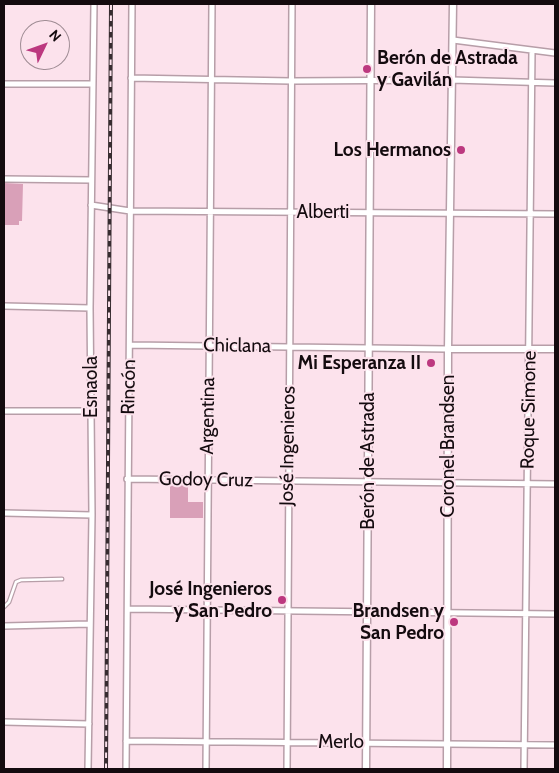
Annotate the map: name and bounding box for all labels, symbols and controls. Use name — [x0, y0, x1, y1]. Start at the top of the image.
north arrow — [20, 20, 70, 70]
text: N — [45, 26, 65, 45]
place label: Berón de Astrada y Gavilán — [377, 47, 518, 91]
marker: Berón de Astrada y Gavilán — [361, 63, 373, 75]
place label: Los Hermanos — [333, 139, 451, 161]
marker: Los Hermanos — [455, 144, 467, 156]
street label: Alberti — [297, 201, 349, 223]
street label: Chiclana — [203, 334, 271, 358]
street label: Roque Simone — [517, 351, 541, 469]
place label: Mi Esperanza II — [298, 352, 421, 374]
street label: Esnaola — [80, 356, 102, 418]
marker: Mi Esperanza II — [425, 357, 437, 369]
street label: Rincón — [117, 359, 141, 415]
street label: Coronel Brandsen — [437, 375, 459, 517]
street label: Argentina — [196, 377, 220, 455]
street label: José Ingenieros — [276, 386, 300, 506]
street label: Berón de Astrada — [357, 392, 379, 530]
street label: Godoy Cruz — [159, 468, 253, 492]
place label: José Ingenieros y San Pedro — [149, 578, 272, 622]
marker: José Ingenieros y San Pedro — [276, 594, 288, 606]
place label: Brandsen y San Pedro — [352, 600, 444, 644]
marker: Brandsen y San Pedro — [448, 616, 460, 628]
street label: Merlo — [318, 731, 364, 753]

